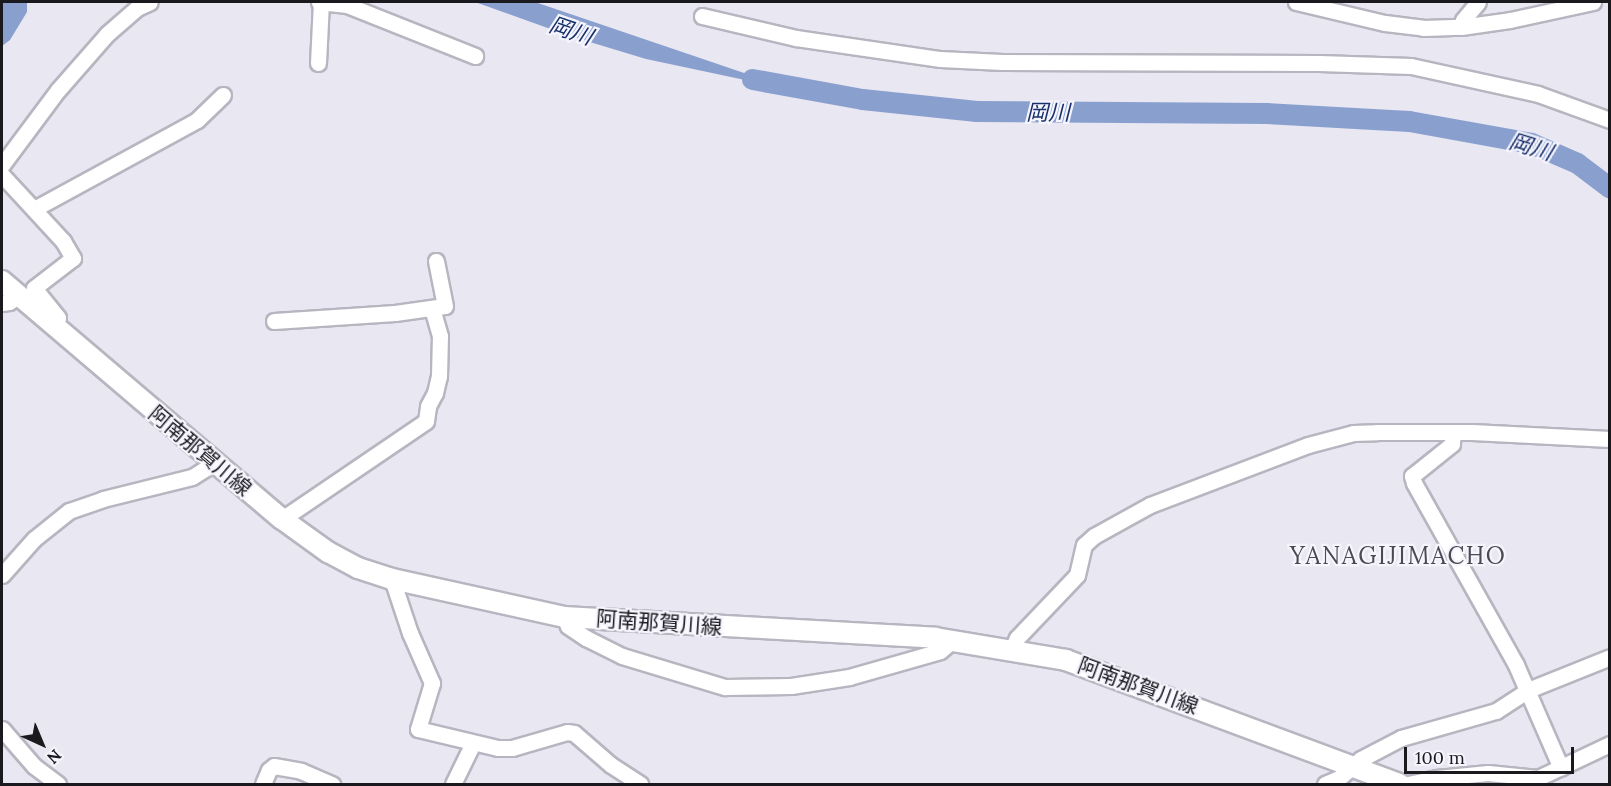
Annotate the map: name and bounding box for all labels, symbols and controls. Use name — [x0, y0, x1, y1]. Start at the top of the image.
water label: 岡川 — [546, 11, 596, 51]
water label: 岡川 — [1026, 100, 1070, 126]
water label: 岡川 — [1506, 128, 1556, 166]
street label: 阿南那賀川線 — [144, 401, 256, 501]
district label: YANAGIJIMACHO — [1290, 542, 1506, 570]
street label: 阿南那賀川線 — [595, 606, 723, 640]
street label: 阿南那賀川線 — [1074, 653, 1202, 719]
north arrow — [12, 714, 72, 774]
scale bar — [1407, 735, 1576, 773]
text: N — [43, 745, 66, 768]
text: 100 m — [1415, 746, 1465, 769]

